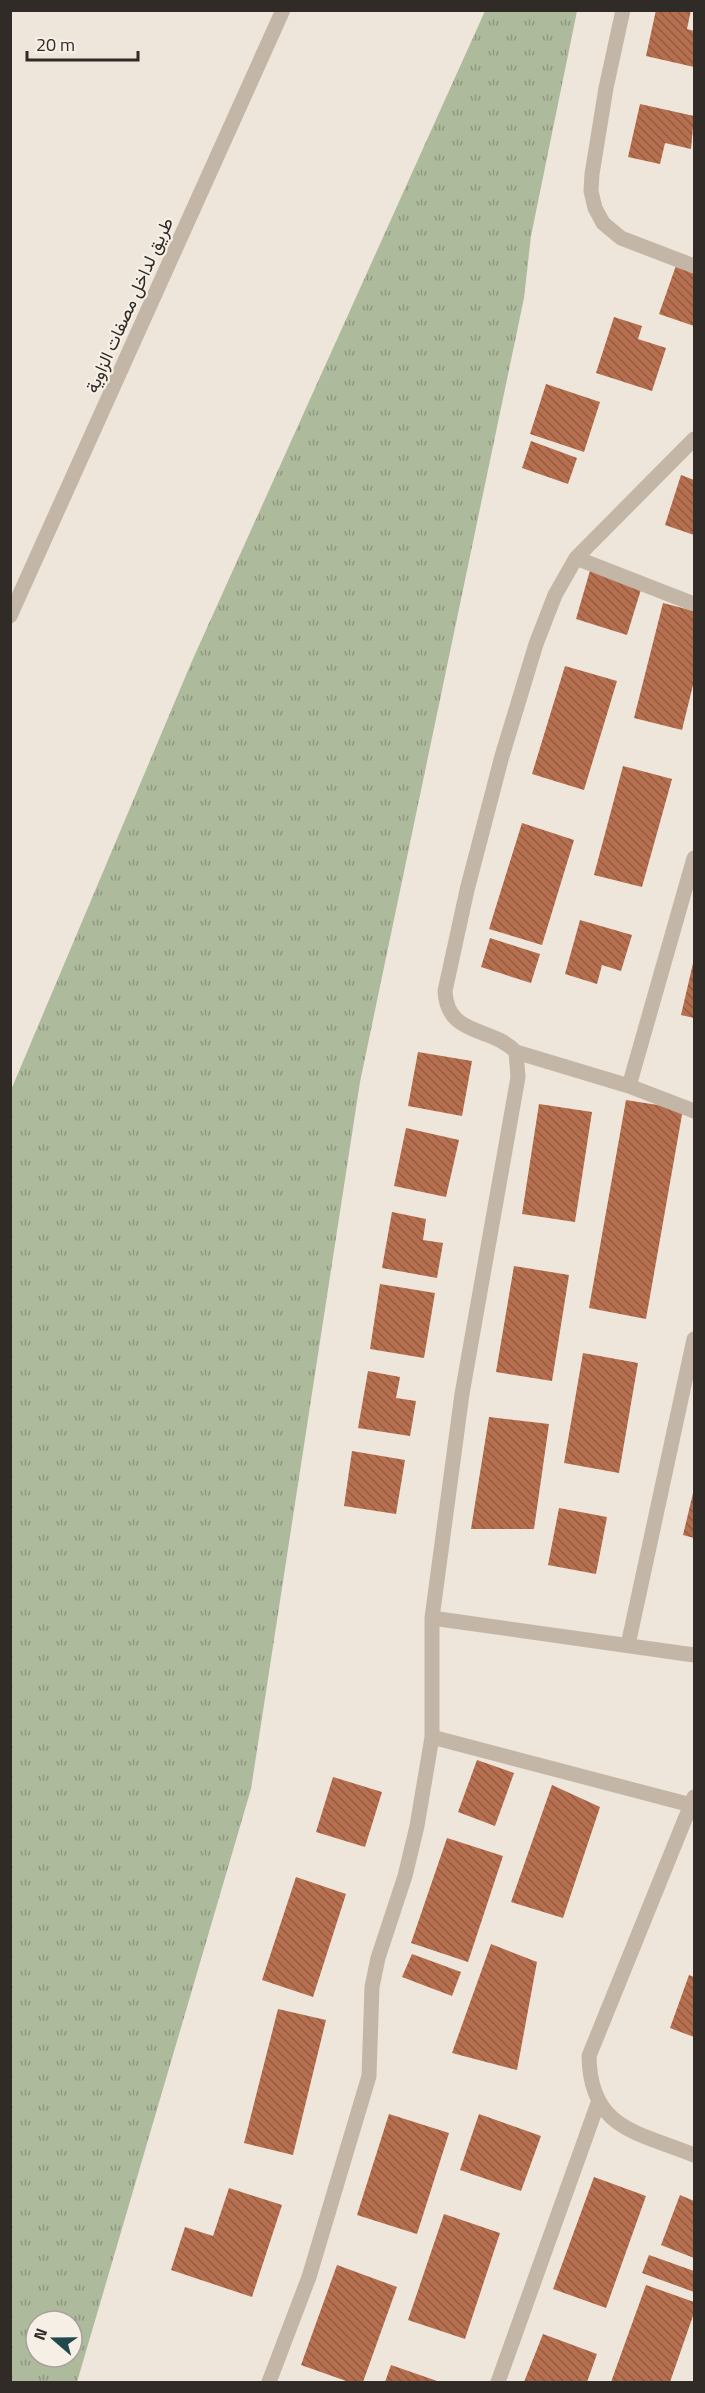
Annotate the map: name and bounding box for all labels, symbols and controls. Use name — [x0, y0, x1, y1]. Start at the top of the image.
scale bar — [27, 24, 138, 62]
text: 20 m — [36, 31, 75, 58]
street label: طريق لداخل مصفات الزاوية — [78, 213, 180, 397]
north arrow — [24, 2309, 84, 2369]
text: N — [27, 2325, 53, 2343]

